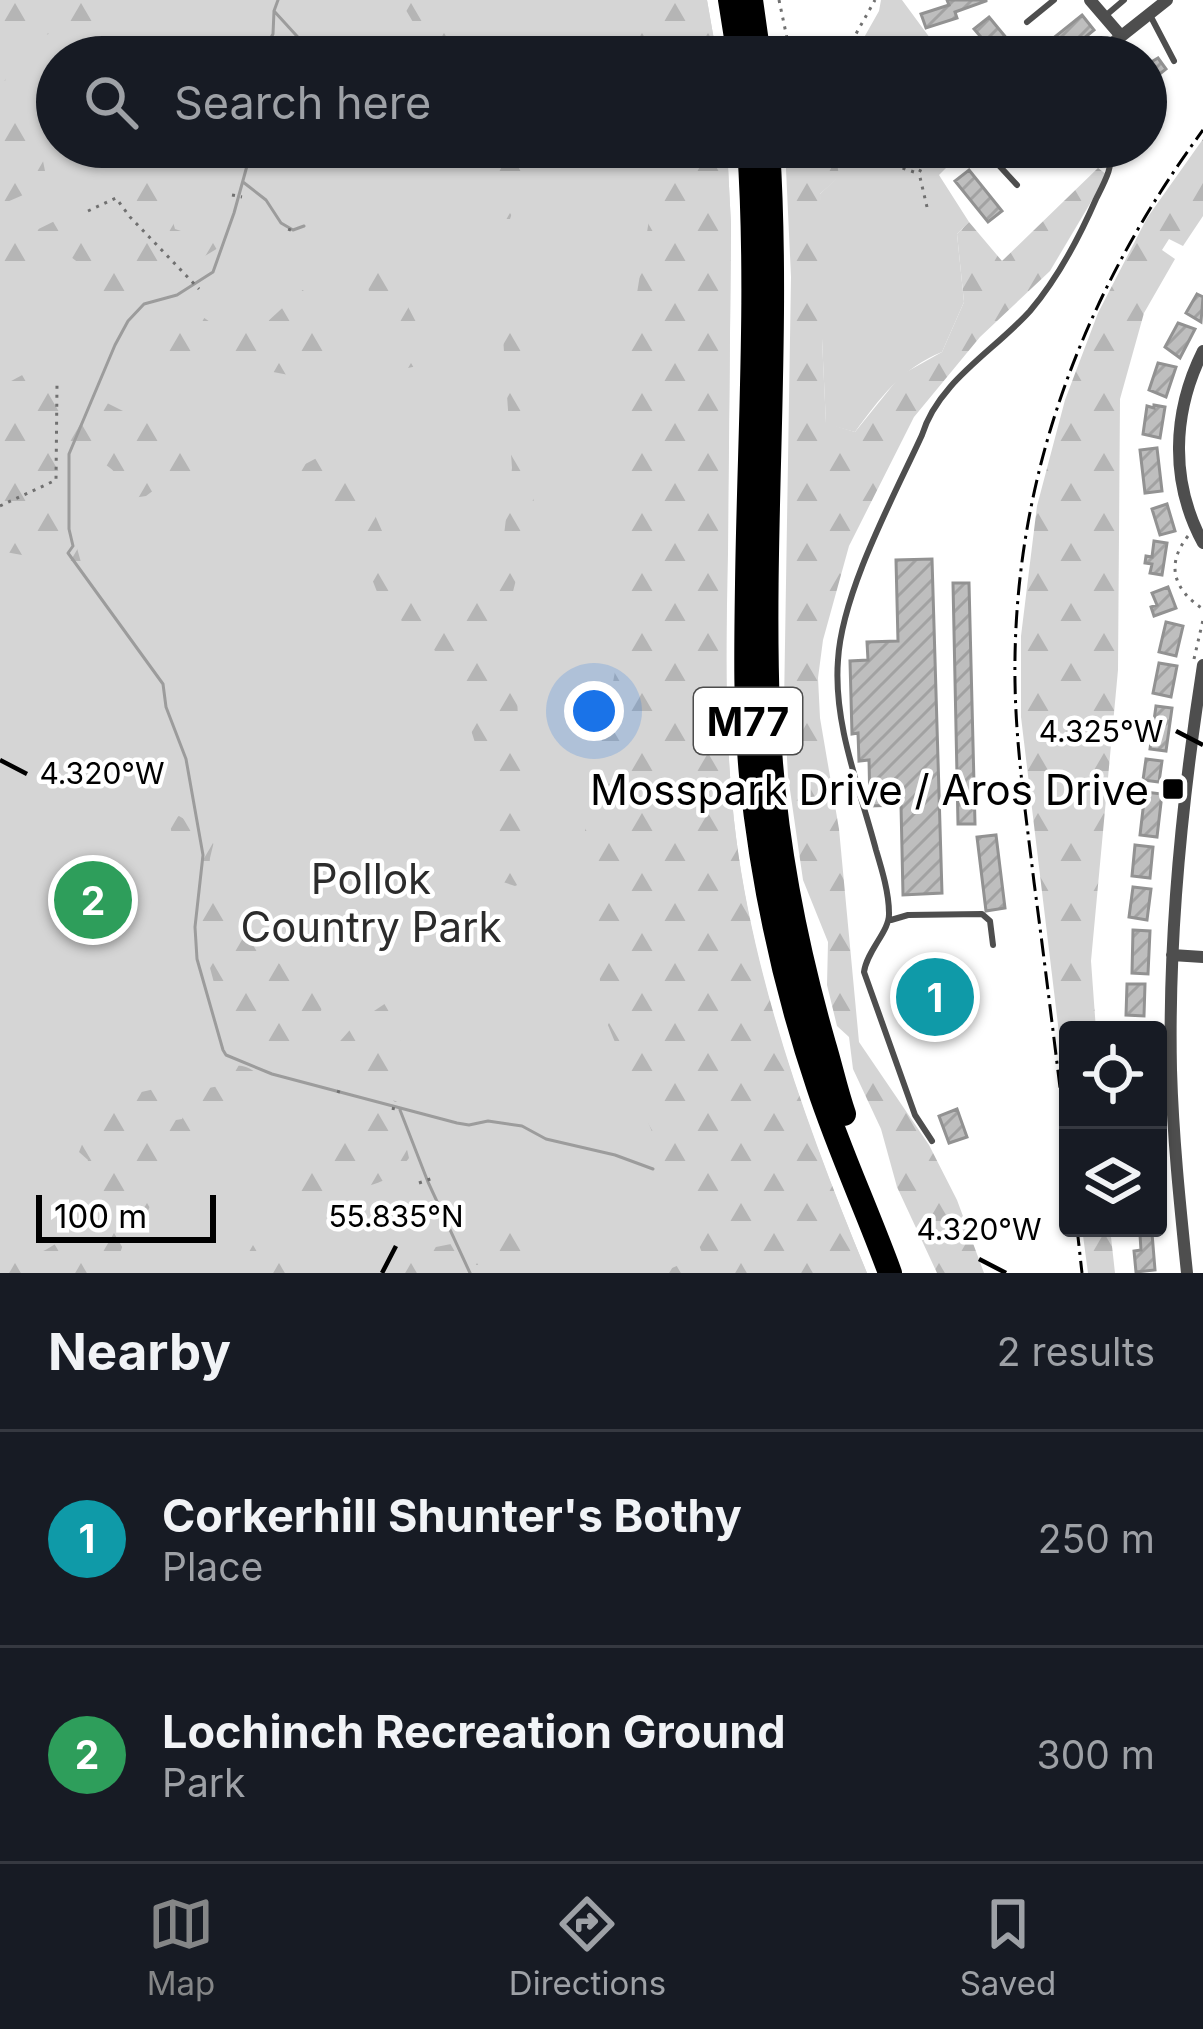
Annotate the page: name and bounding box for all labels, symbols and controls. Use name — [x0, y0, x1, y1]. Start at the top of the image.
search box — [36, 36, 1167, 168]
icon: search — [78, 69, 144, 135]
text: Search here — [174, 75, 431, 130]
your location — [564, 681, 624, 741]
road number: M77 — [694, 688, 802, 754]
text: 4.325°W — [1039, 713, 1163, 749]
text: 4.320°W — [39, 755, 165, 791]
place label: Mosspark Drive / Aros Drive — [590, 764, 1149, 815]
marker: Mosspark Drive / Aros Drive — [1160, 776, 1186, 802]
park label: Pollok Country Park — [240, 853, 502, 952]
pin: 2 — [54, 855, 132, 945]
pin: 1 — [896, 952, 974, 1042]
map controls — [1059, 1021, 1167, 1237]
button: locate — [1059, 1021, 1167, 1129]
button: layers — [1059, 1129, 1167, 1237]
scale bar — [36, 1189, 216, 1242]
text: 100 m — [54, 1196, 147, 1236]
text: 55.835°N — [328, 1198, 464, 1234]
text: 4.320°W — [916, 1211, 1042, 1247]
text: Nearby — [48, 1321, 231, 1382]
text: 2 results — [997, 1328, 1155, 1375]
text: Corkerhill Shunter's Bothy — [162, 1488, 742, 1543]
text: 1 — [79, 1515, 95, 1562]
text: 250 m — [1038, 1515, 1155, 1562]
text: Place — [162, 1543, 263, 1590]
text: Lochinch Recreation Ground — [162, 1704, 786, 1759]
text: 2 — [75, 1731, 99, 1778]
text: 300 m — [1037, 1731, 1155, 1778]
text: Park — [162, 1759, 246, 1806]
tab: Map — [147, 1891, 215, 2003]
tab: Directions — [509, 1891, 666, 2003]
tab: Saved — [960, 1891, 1056, 2003]

